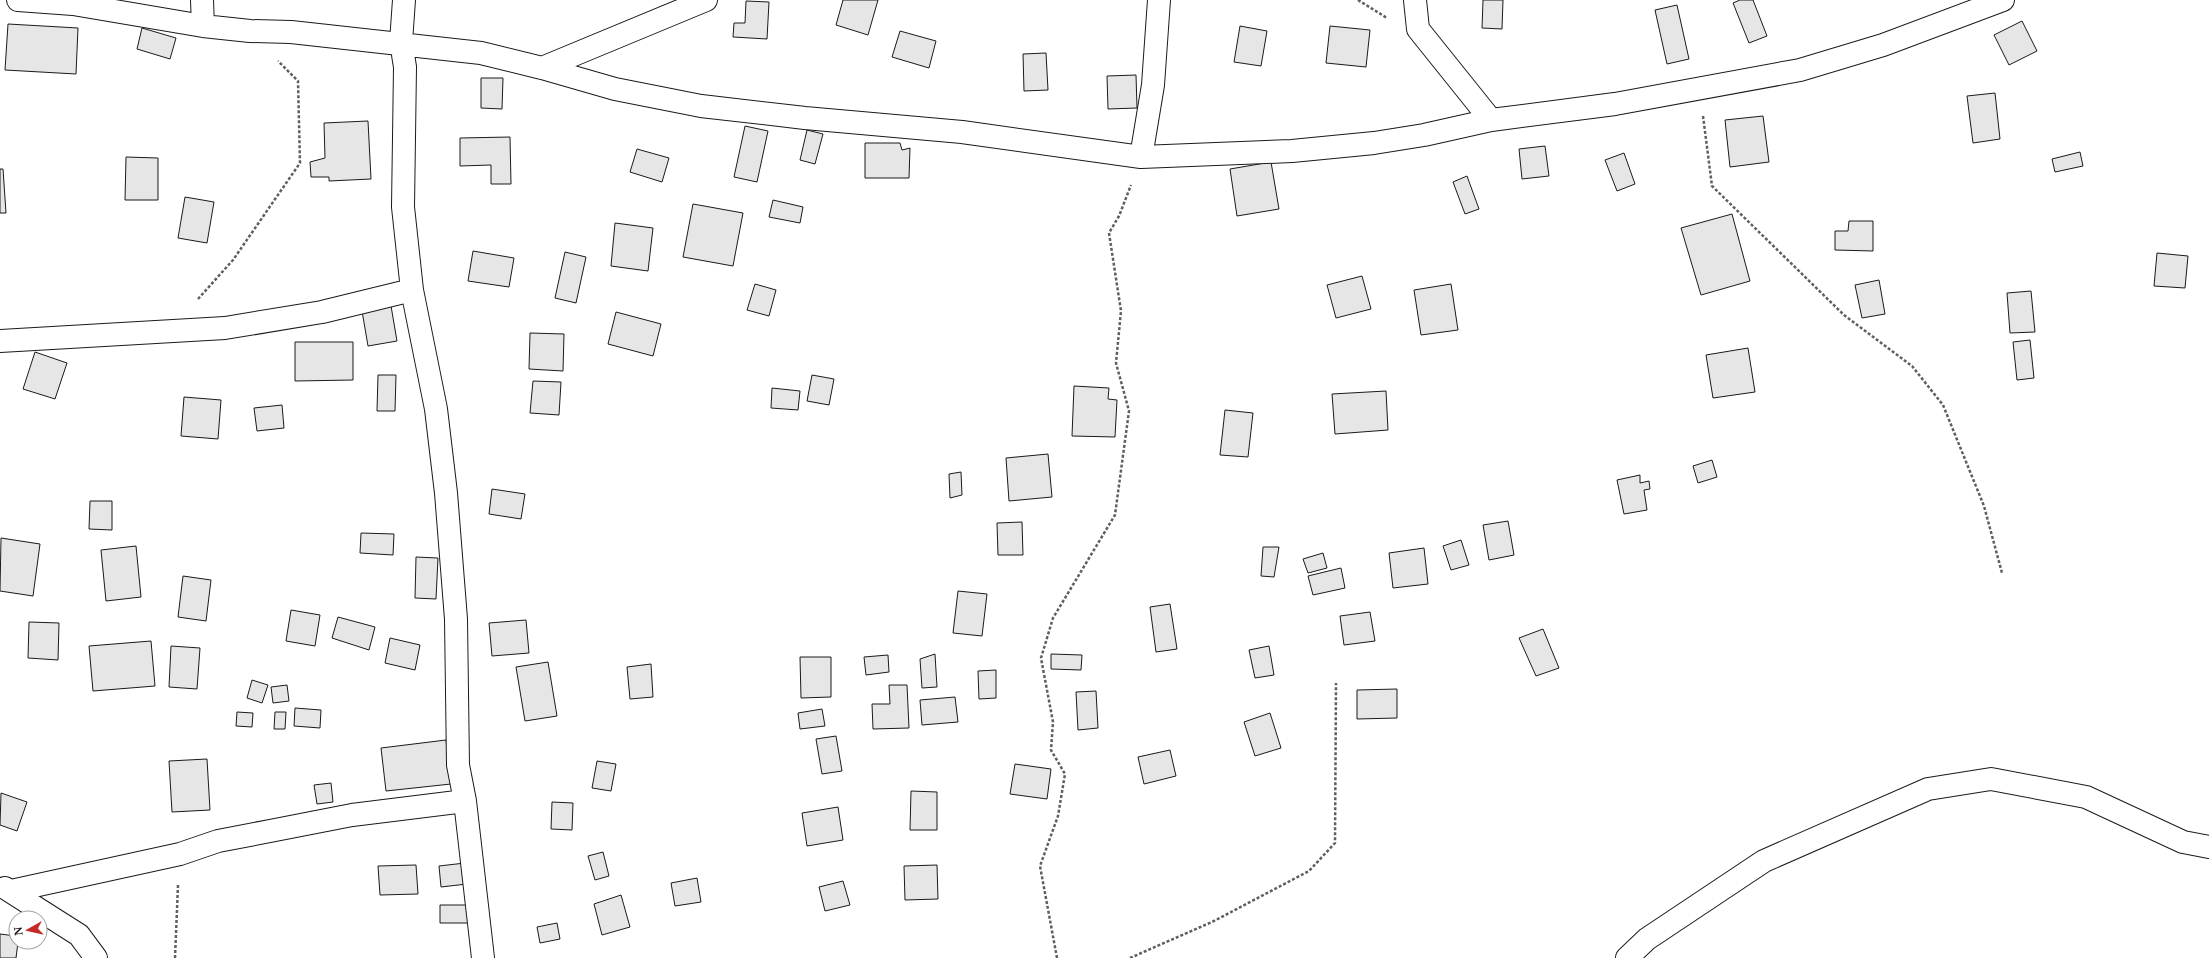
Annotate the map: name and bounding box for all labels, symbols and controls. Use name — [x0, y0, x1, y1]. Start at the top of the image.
north arrow — [8, 910, 48, 950]
text: N — [10, 926, 26, 937]

